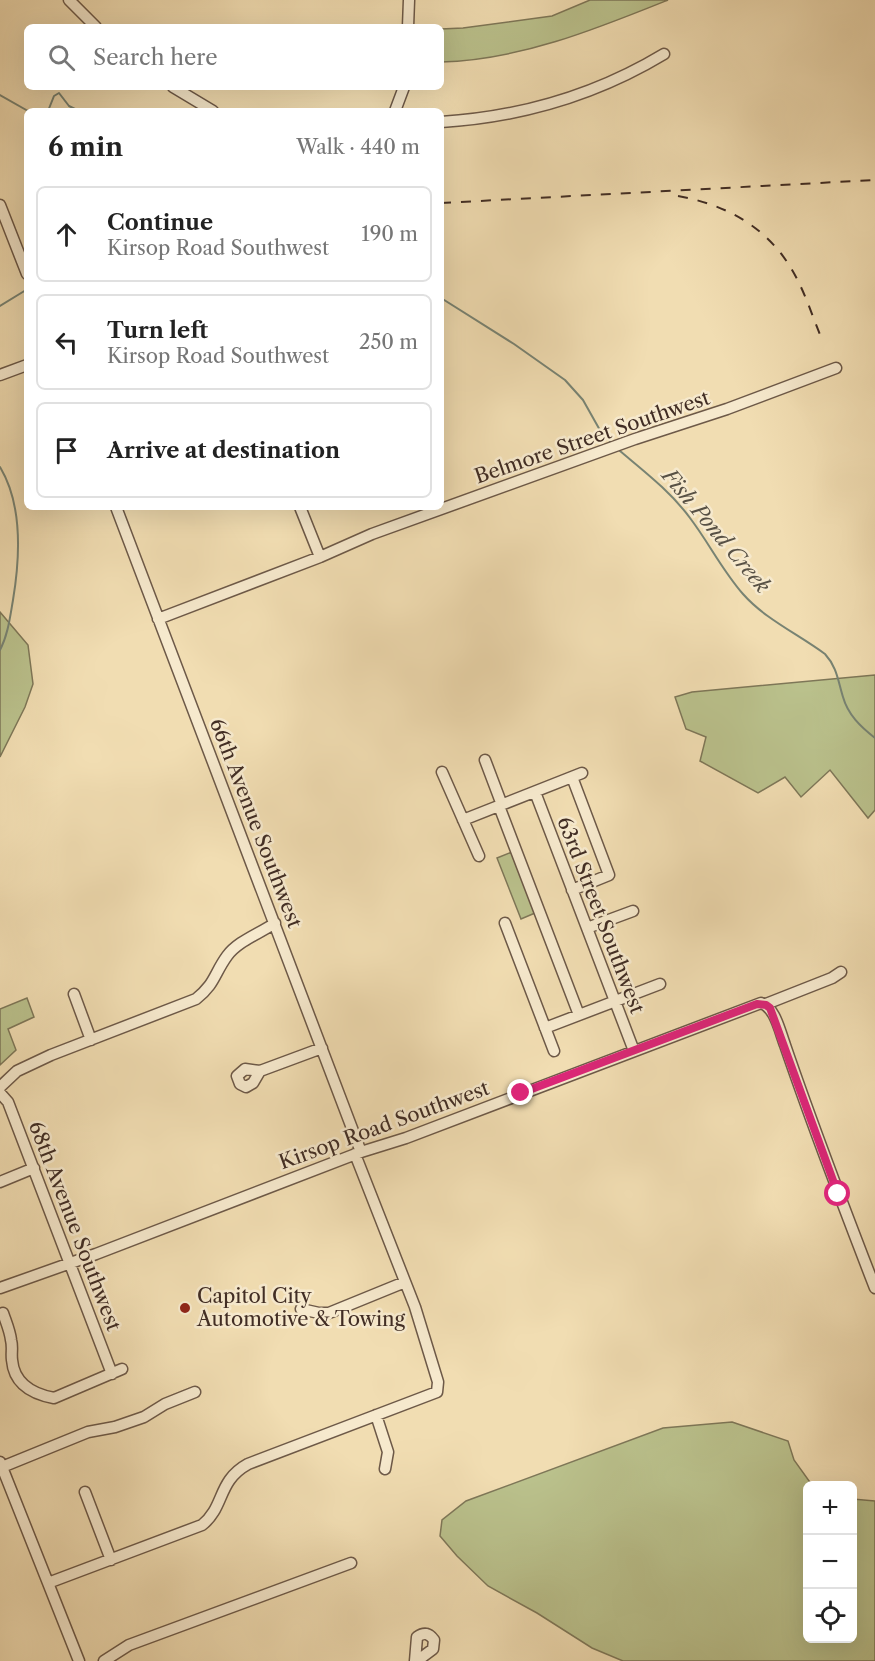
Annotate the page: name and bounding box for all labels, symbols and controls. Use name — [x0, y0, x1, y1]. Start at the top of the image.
search box — [24, 24, 444, 90]
icon: search — [45, 41, 78, 74]
text: Search here — [93, 44, 218, 71]
text: 6 min — [48, 131, 123, 163]
text: Walk · 440 m — [296, 135, 420, 159]
text: Continue — [107, 209, 213, 236]
icon: ahead — [50, 218, 83, 251]
text: 190 m — [361, 222, 418, 246]
text: Kirsop Road Southwest — [107, 236, 329, 260]
text: Turn left — [107, 317, 208, 344]
icon: left — [50, 326, 83, 359]
text: 250 m — [359, 330, 418, 354]
text: Kirsop Road Southwest — [107, 344, 329, 368]
street label: Belmore Street Southwest — [471, 385, 713, 489]
icon: arrive — [50, 434, 83, 467]
text: Arrive at destination — [107, 437, 340, 464]
water label: Fish Pond Creek — [656, 462, 776, 598]
street label: 66th Avenue Southwest — [205, 715, 307, 931]
street label: 63rd Street Southwest — [552, 813, 650, 1017]
street label: Kirsop Road Southwest — [276, 1076, 492, 1174]
route end — [507, 1079, 533, 1105]
street label: 68th Avenue Southwest — [24, 1118, 126, 1334]
route start — [824, 1180, 850, 1206]
place label: Capitol City Automotive & Towing — [196, 1284, 406, 1331]
marker: Capitol City Automotive & Towing — [178, 1301, 192, 1315]
map controls — [803, 1481, 857, 1643]
button: + — [803, 1481, 857, 1535]
button: − — [803, 1535, 857, 1589]
button: locate — [803, 1589, 857, 1643]

